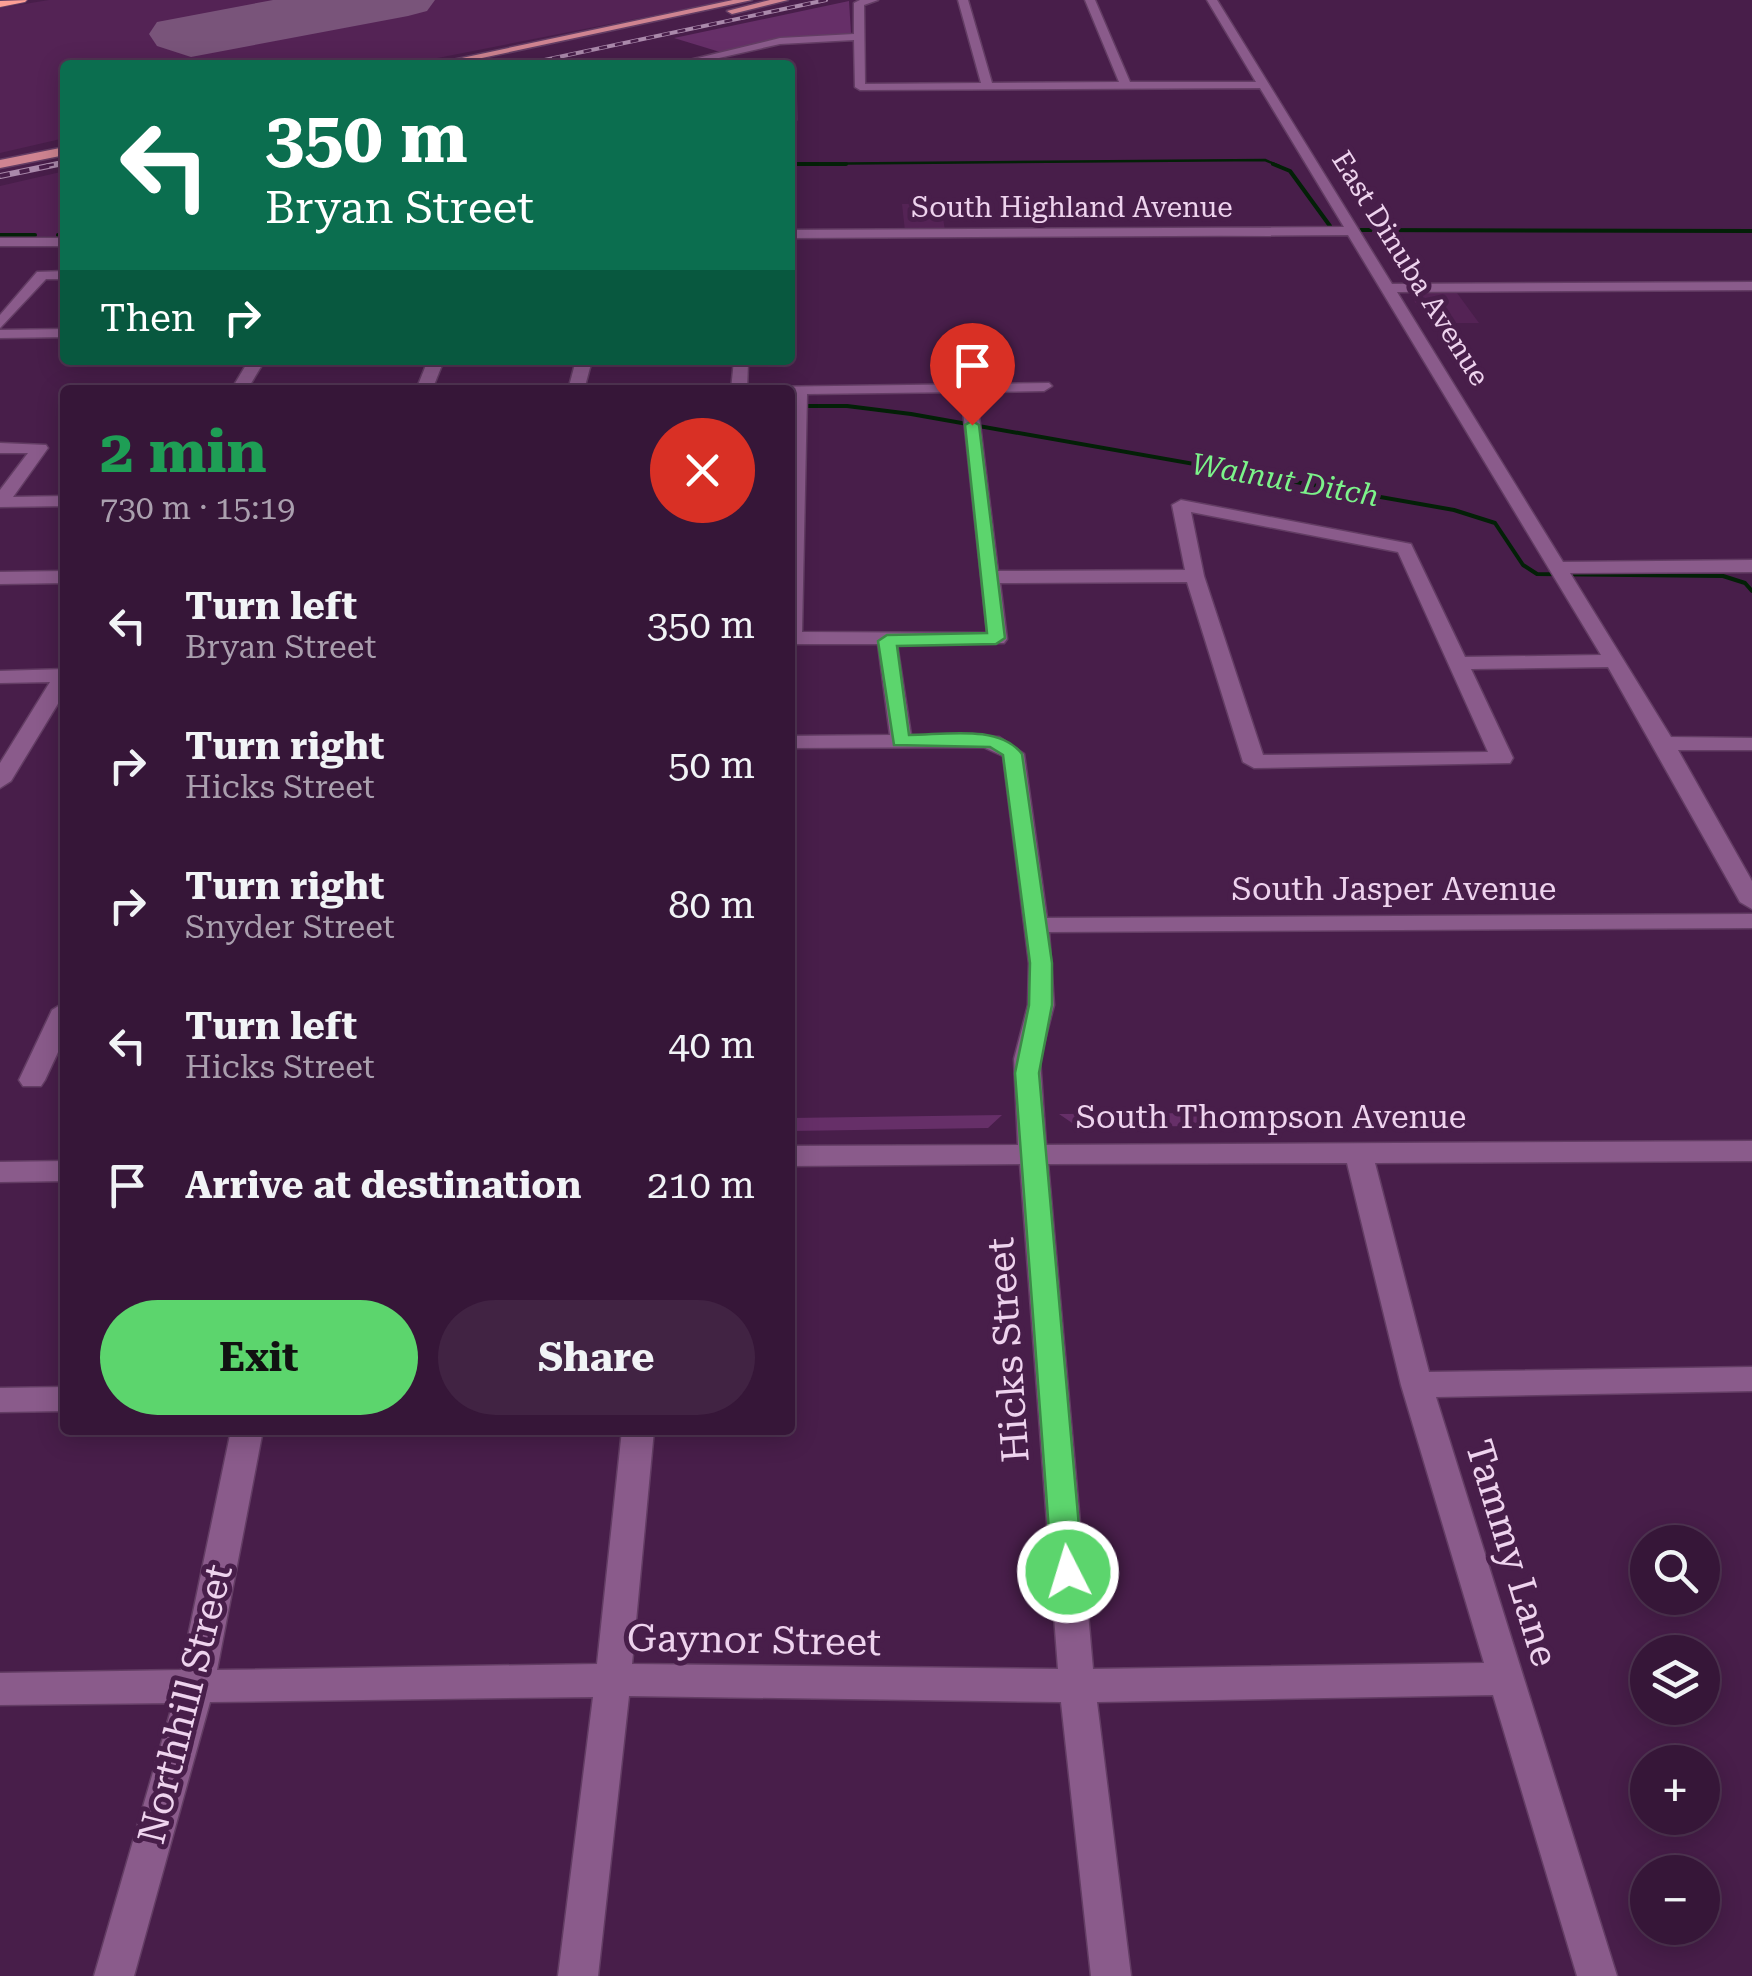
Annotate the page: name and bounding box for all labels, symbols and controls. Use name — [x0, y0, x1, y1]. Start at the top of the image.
text: 350 m — [265, 97, 468, 179]
icon: left — [100, 100, 230, 230]
street label: East Dinuba Avenue — [1325, 145, 1496, 392]
text: Bryan Street — [265, 181, 534, 234]
street label: South Highland Avenue — [911, 191, 1233, 224]
icon: right — [215, 290, 270, 345]
text: Then — [100, 296, 195, 340]
pin — [930, 323, 1015, 426]
icon: arrive — [945, 338, 1000, 393]
text: 2 min — [100, 416, 267, 487]
button: close — [650, 418, 755, 523]
water label: Walnut Ditch — [1189, 446, 1382, 513]
text: 730 m · 15:19 — [100, 489, 295, 527]
text: Turn left — [185, 584, 357, 628]
icon: left — [100, 598, 155, 653]
text: 350 m — [647, 603, 755, 647]
text: Bryan Street — [185, 628, 376, 666]
text: Turn right — [185, 724, 384, 768]
icon: right — [100, 738, 155, 793]
text: 50 m — [668, 743, 755, 787]
text: Hicks Street — [185, 768, 375, 806]
text: Turn right — [185, 864, 384, 908]
street label: South Jasper Avenue — [1232, 870, 1556, 908]
icon: right — [100, 878, 155, 933]
text: 80 m — [668, 883, 755, 927]
text: Snyder Street — [185, 908, 395, 946]
text: Turn left — [185, 1004, 357, 1048]
icon: left — [100, 1018, 155, 1073]
text: 40 m — [668, 1023, 755, 1067]
text: Hicks Street — [185, 1048, 375, 1086]
street label: South Thompson Avenue — [1076, 1098, 1466, 1136]
icon: arrive — [100, 1158, 155, 1213]
text: Arrive at destination — [185, 1163, 581, 1207]
text: 210 m — [647, 1163, 755, 1207]
street label: Hicks Street — [978, 1236, 1038, 1464]
button: Exit — [100, 1300, 418, 1415]
button: Share — [438, 1300, 755, 1415]
street label: Tammy Lane — [1456, 1434, 1567, 1672]
position arrow — [1016, 1520, 1120, 1624]
map controls — [1630, 1525, 1720, 1945]
button: search — [1630, 1525, 1720, 1615]
street label: Northhill Street — [129, 1560, 241, 1848]
street label: Gaynor Street — [626, 1616, 882, 1665]
button: layers — [1630, 1635, 1720, 1725]
button: + — [1630, 1745, 1720, 1835]
button: − — [1630, 1855, 1720, 1945]

